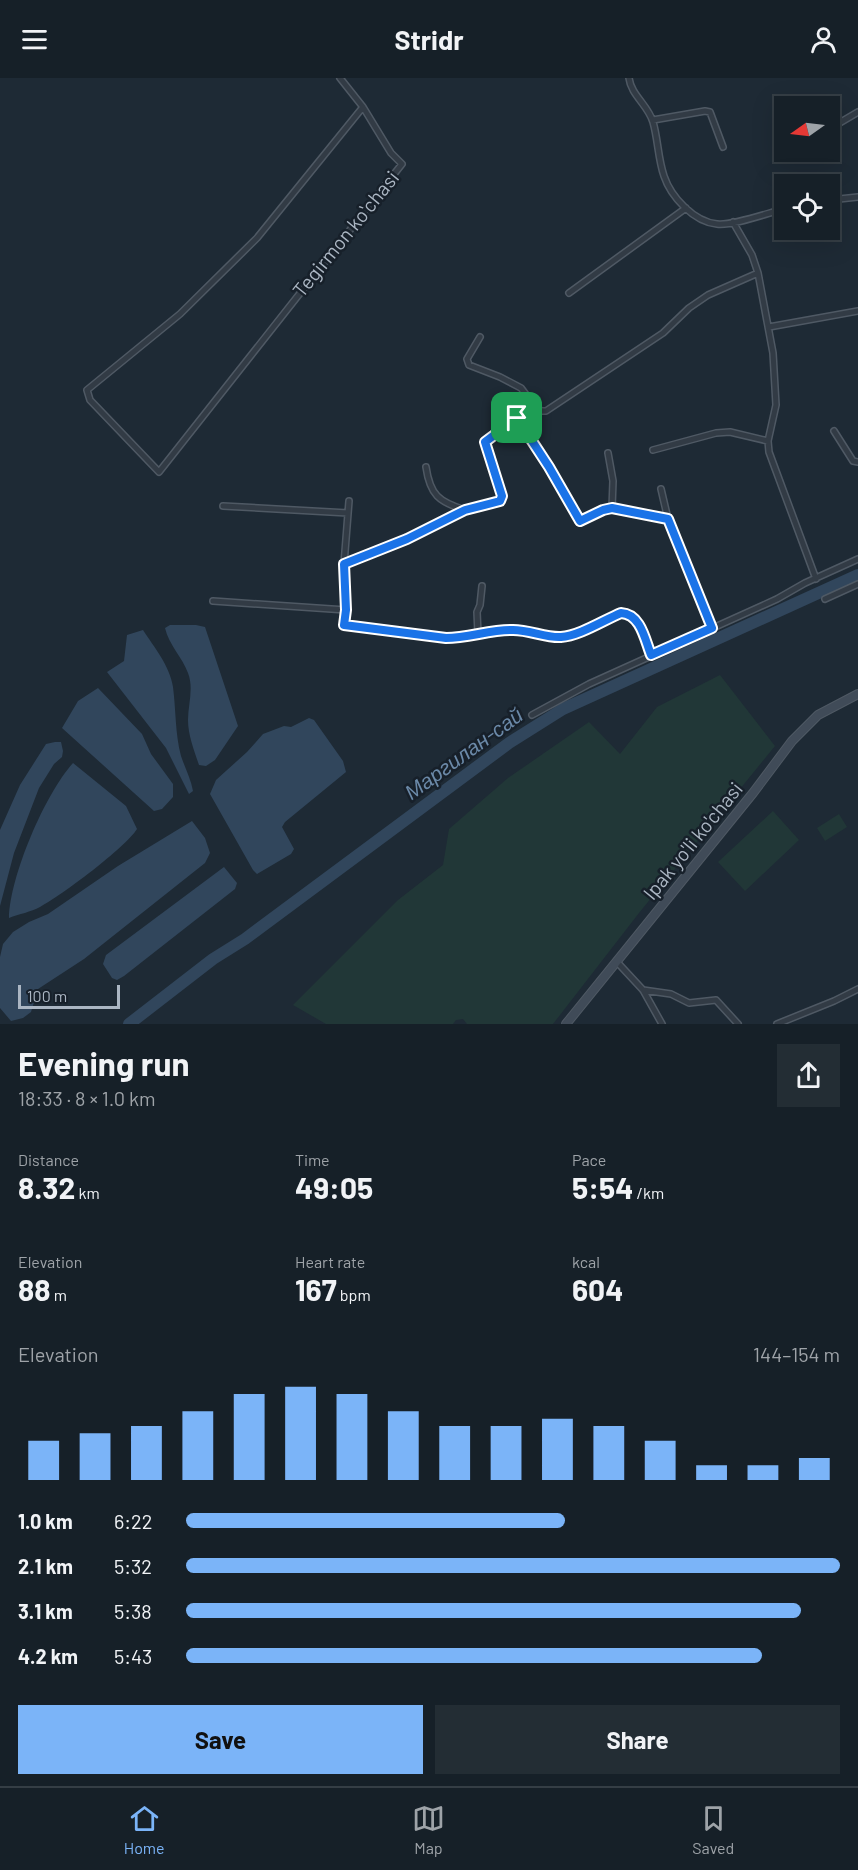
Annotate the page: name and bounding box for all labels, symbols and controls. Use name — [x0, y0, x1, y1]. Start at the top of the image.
icon: menu — [18, 23, 51, 56]
text: Stridr — [394, 23, 464, 55]
icon: person — [807, 23, 840, 56]
north arrow — [774, 96, 840, 162]
map controls — [774, 96, 840, 240]
street label: Tegirmon koʻchasi — [287, 165, 403, 301]
button: locate — [774, 174, 840, 240]
pin — [491, 392, 542, 443]
icon: arrive — [500, 401, 533, 434]
water label: Маргилан-сай — [399, 701, 527, 804]
street label: Ipak yo'li ko'chasi — [637, 777, 747, 904]
scale bar — [18, 982, 120, 1010]
text: 100 m — [27, 986, 67, 1005]
text: Evening run — [18, 1043, 190, 1083]
button: share — [777, 1044, 840, 1107]
text: 18:33 · 8 × 1.0 km — [18, 1086, 156, 1110]
text: Distance — [18, 1150, 79, 1169]
text: Time — [295, 1150, 330, 1169]
text: Pace — [572, 1150, 606, 1169]
text: 8.32 — [18, 1169, 75, 1205]
text: 49:05 — [295, 1169, 373, 1205]
text: 5:54 — [572, 1169, 633, 1205]
text: km — [75, 1183, 100, 1202]
text: /km — [633, 1183, 664, 1202]
text: Elevation — [18, 1252, 82, 1271]
text: Heart rate — [295, 1252, 365, 1271]
text: kcal — [572, 1252, 600, 1271]
text: 88 — [18, 1271, 50, 1307]
text: 167 — [295, 1271, 337, 1307]
text: 604 — [572, 1271, 623, 1307]
text: m — [50, 1285, 67, 1304]
text: bpm — [337, 1285, 371, 1304]
text: Elevation — [18, 1342, 99, 1366]
text: 144–154 m — [753, 1342, 840, 1366]
text: 1.0 km — [18, 1509, 73, 1533]
text: 6:22 — [114, 1509, 153, 1533]
text: 2.1 km — [18, 1554, 73, 1578]
text: 5:32 — [114, 1554, 152, 1578]
text: 3.1 km — [18, 1599, 73, 1623]
text: 5:38 — [114, 1599, 152, 1623]
text: 4.2 km — [18, 1644, 78, 1668]
text: 5:43 — [114, 1644, 152, 1668]
button: Save — [18, 1705, 423, 1774]
button: Share — [435, 1705, 840, 1774]
tab: Home — [124, 1802, 165, 1857]
tab: Map — [412, 1802, 445, 1857]
tab: Saved — [692, 1802, 734, 1857]

